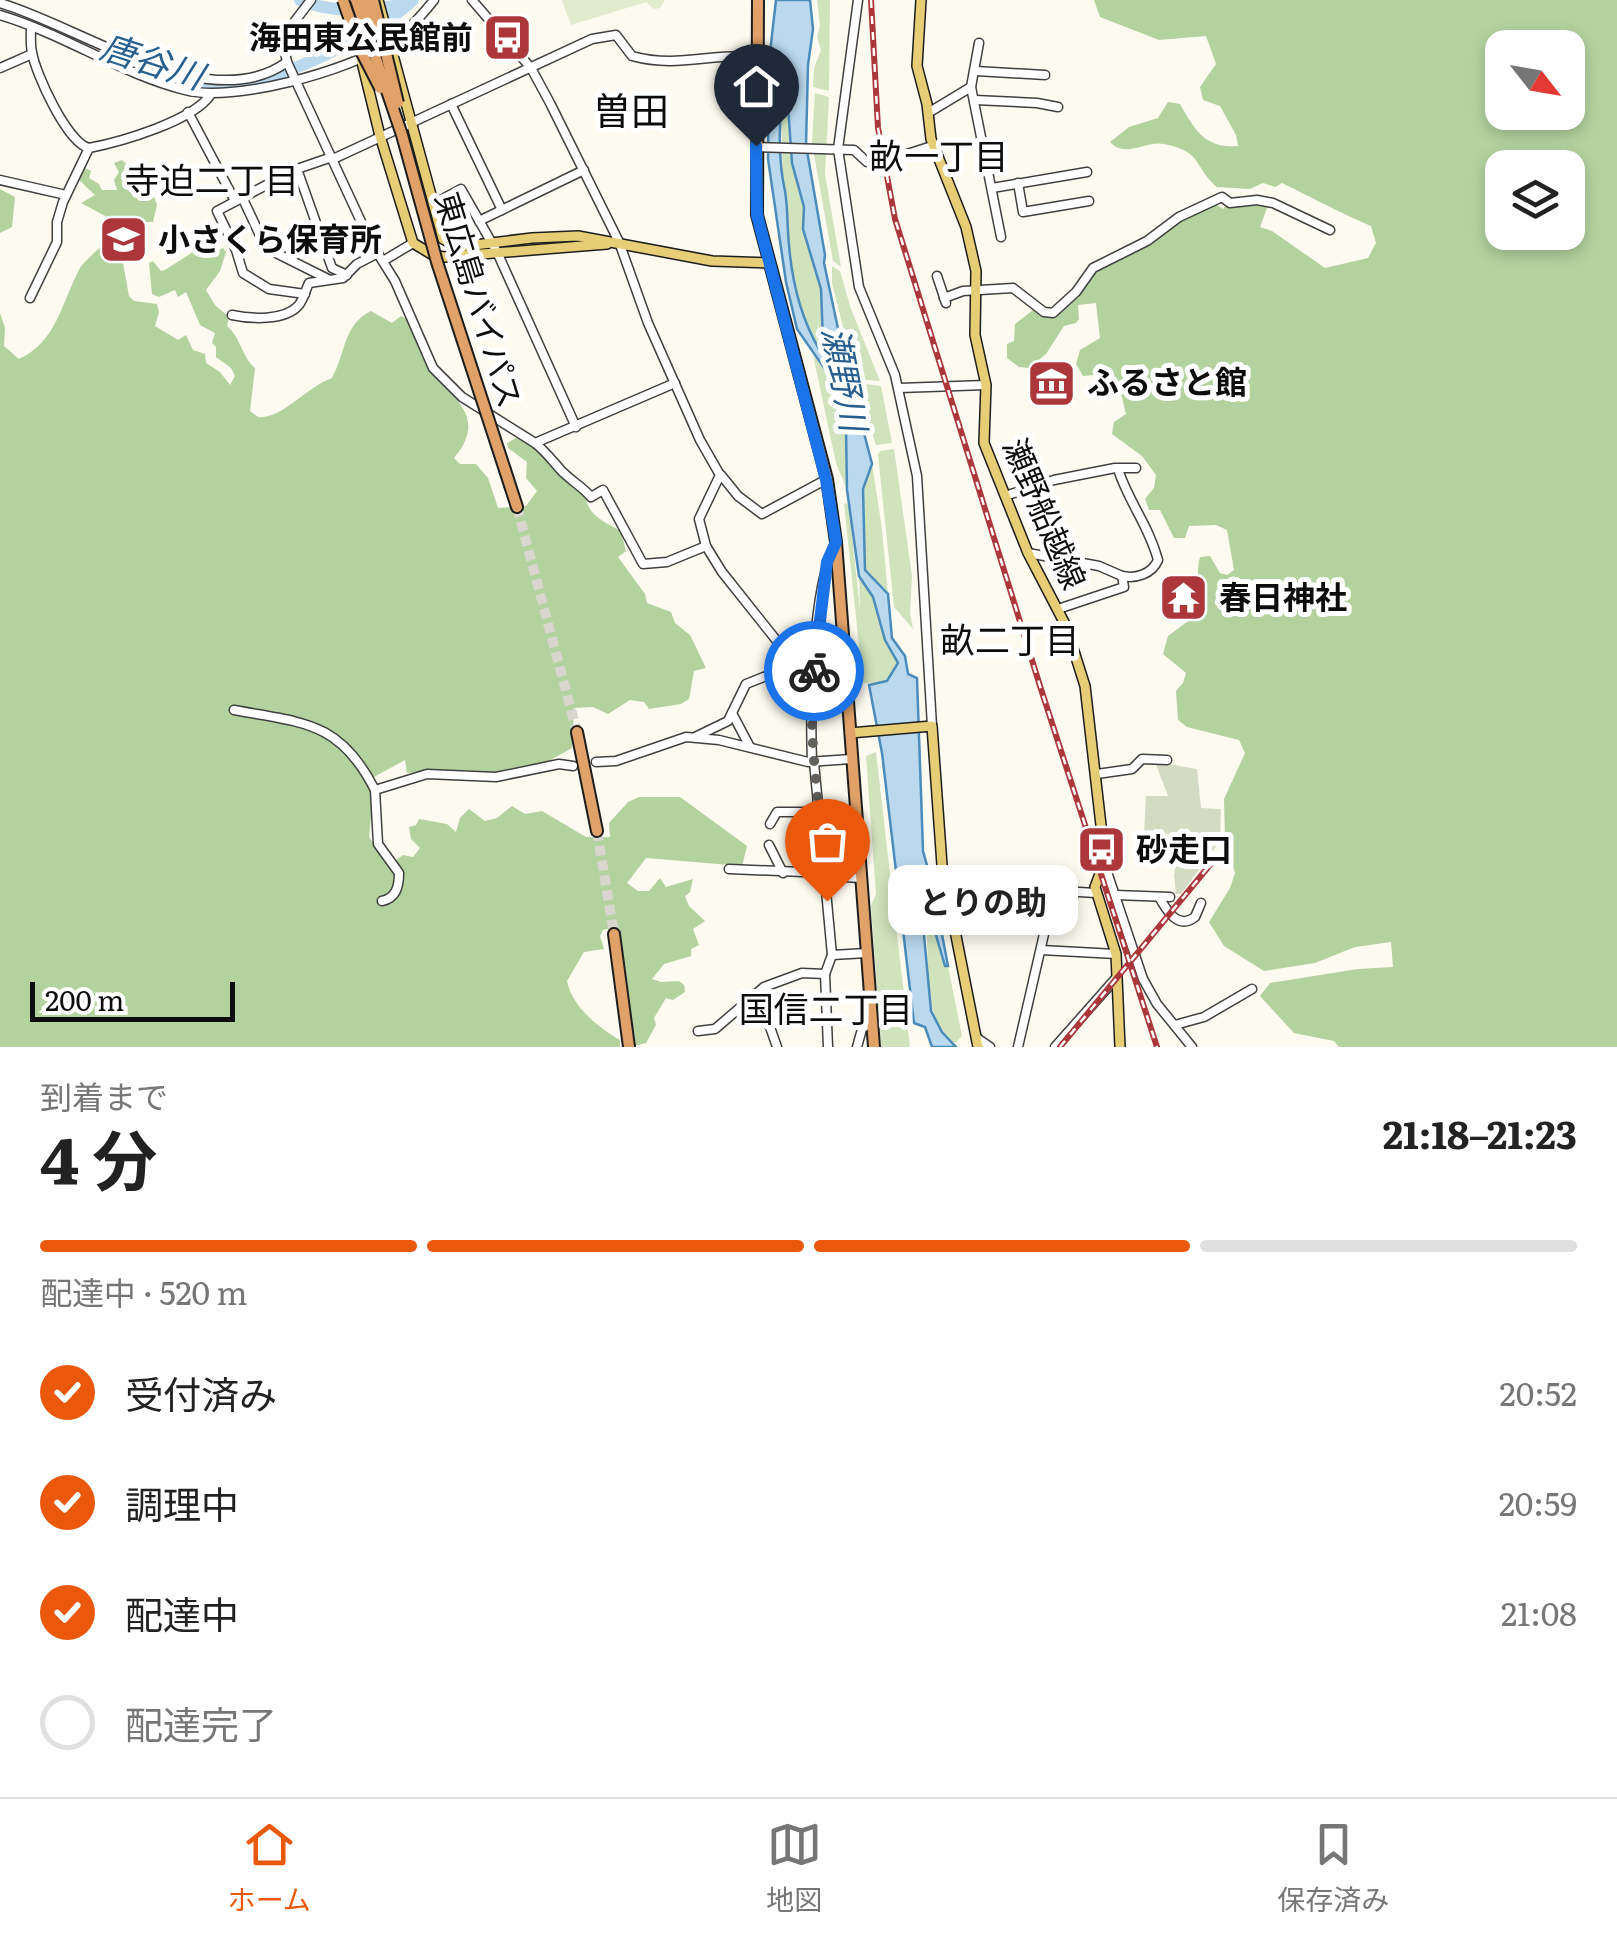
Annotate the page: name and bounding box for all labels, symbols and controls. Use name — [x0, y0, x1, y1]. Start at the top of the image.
place label: 海田東公民館前 — [249, 11, 473, 59]
bus stop icon: 海田東公民館前 — [482, 12, 534, 64]
water label: 唐谷川 — [95, 18, 215, 101]
north arrow — [1485, 30, 1585, 130]
map controls — [1485, 30, 1585, 250]
pin — [714, 44, 799, 147]
icon: home — [729, 59, 784, 114]
district label: 曽田 — [593, 80, 669, 137]
district label: 畝一丁目 — [869, 128, 1009, 180]
button: layers — [1485, 150, 1585, 250]
district label: 寺迫二丁目 — [124, 152, 300, 204]
street label: 東広島バイパス — [425, 185, 536, 413]
place label: 小さくら保育所 — [158, 213, 382, 261]
school or university icon: 小さくら保育所 — [97, 214, 149, 266]
water label: 瀬野川 — [811, 322, 883, 439]
place label: ふるさと館 — [1087, 356, 1247, 404]
museum icon: ふるさと館 — [1026, 357, 1078, 409]
street label: 瀬野船越線 — [993, 430, 1100, 596]
place label: 春日神社 — [1219, 571, 1347, 619]
temple icon: 春日神社 — [1158, 572, 1210, 624]
district label: 畝二丁目 — [940, 612, 1080, 664]
courier — [764, 621, 864, 721]
icon: bike — [787, 644, 842, 699]
pin — [785, 799, 870, 902]
icon: bag — [800, 814, 855, 869]
place label: 砂走口 — [1136, 823, 1232, 871]
bus stop icon: 砂走口 — [1075, 824, 1127, 876]
callout: とりの助 — [887, 866, 1077, 936]
text: とりの助 — [919, 876, 1047, 924]
scale bar — [30, 977, 235, 1021]
text: 200 m — [45, 978, 124, 1020]
district label: 国信二丁目 — [738, 981, 914, 1033]
text: 到着まで — [40, 1071, 168, 1119]
text: 21:18–21:23 — [1383, 1104, 1577, 1161]
text: 4 分 — [40, 1108, 157, 1205]
text: 配達中 · 520 m — [40, 1267, 248, 1315]
text: 受付済み — [125, 1364, 277, 1421]
icon: check — [40, 1365, 95, 1420]
text: 20:52 — [1499, 1368, 1577, 1416]
text: 調理中 — [125, 1474, 239, 1531]
icon: check — [40, 1475, 95, 1530]
text: 20:59 — [1499, 1478, 1577, 1526]
text: 配達中 — [125, 1584, 239, 1641]
icon: check — [40, 1585, 95, 1640]
text: 21:08 — [1501, 1588, 1577, 1636]
text: 配達完了 — [125, 1694, 277, 1751]
tab: ホーム — [228, 1817, 311, 1919]
tab: 地図 — [766, 1817, 822, 1919]
tab: 保存済み — [1277, 1817, 1389, 1919]

